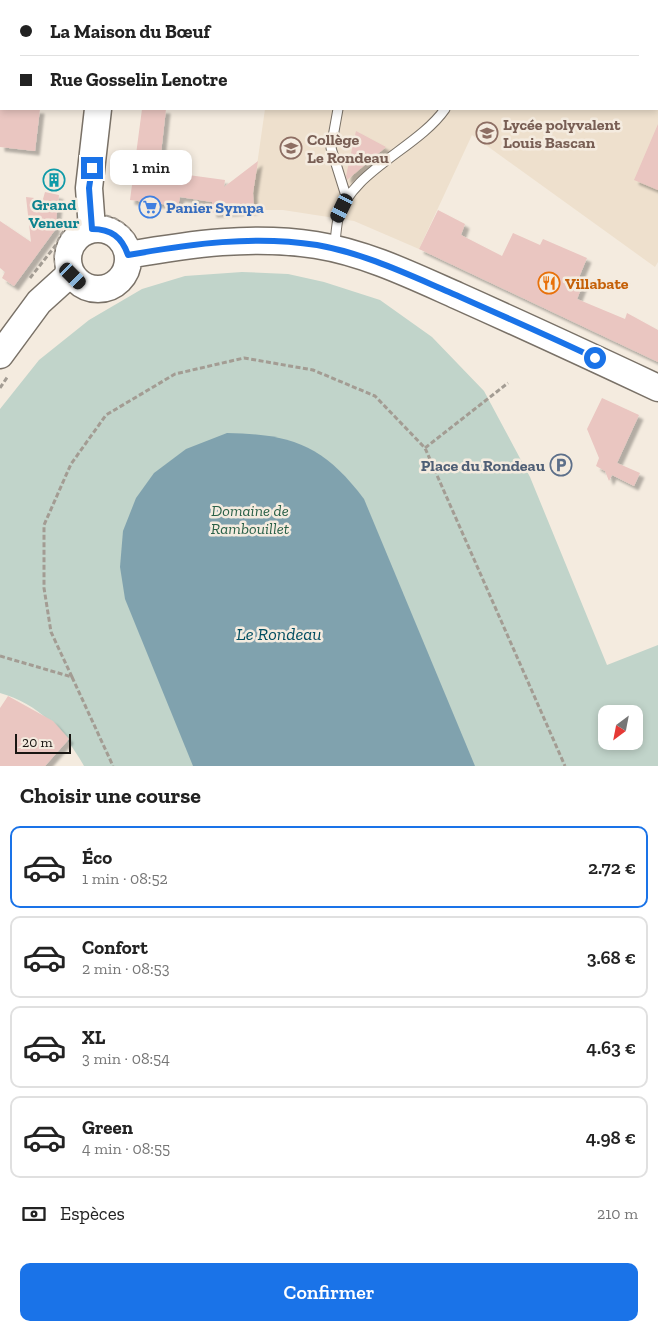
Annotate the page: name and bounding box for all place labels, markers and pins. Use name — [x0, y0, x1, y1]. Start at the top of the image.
place label: Lycée polyvalent Louis Bascan — [503, 115, 621, 152]
school or university icon: Lycée polyvalent Louis Bascan — [475, 121, 499, 145]
place label: Collège Le Rondeau — [307, 130, 390, 167]
school or university icon: Collège Le Rondeau — [279, 136, 303, 160]
building icon: Grand Veneur — [42, 168, 66, 192]
place label: Grand Veneur — [28, 195, 80, 232]
supermarket icon: Panier Sympa — [138, 195, 162, 219]
place label: Panier Sympa — [166, 198, 264, 217]
restaurant icon: Villabate — [537, 271, 561, 295]
place label: Villabate — [565, 274, 629, 293]
parking icon: Place du Rondeau — [549, 453, 573, 477]
place label: Place du Rondeau — [421, 456, 546, 475]

